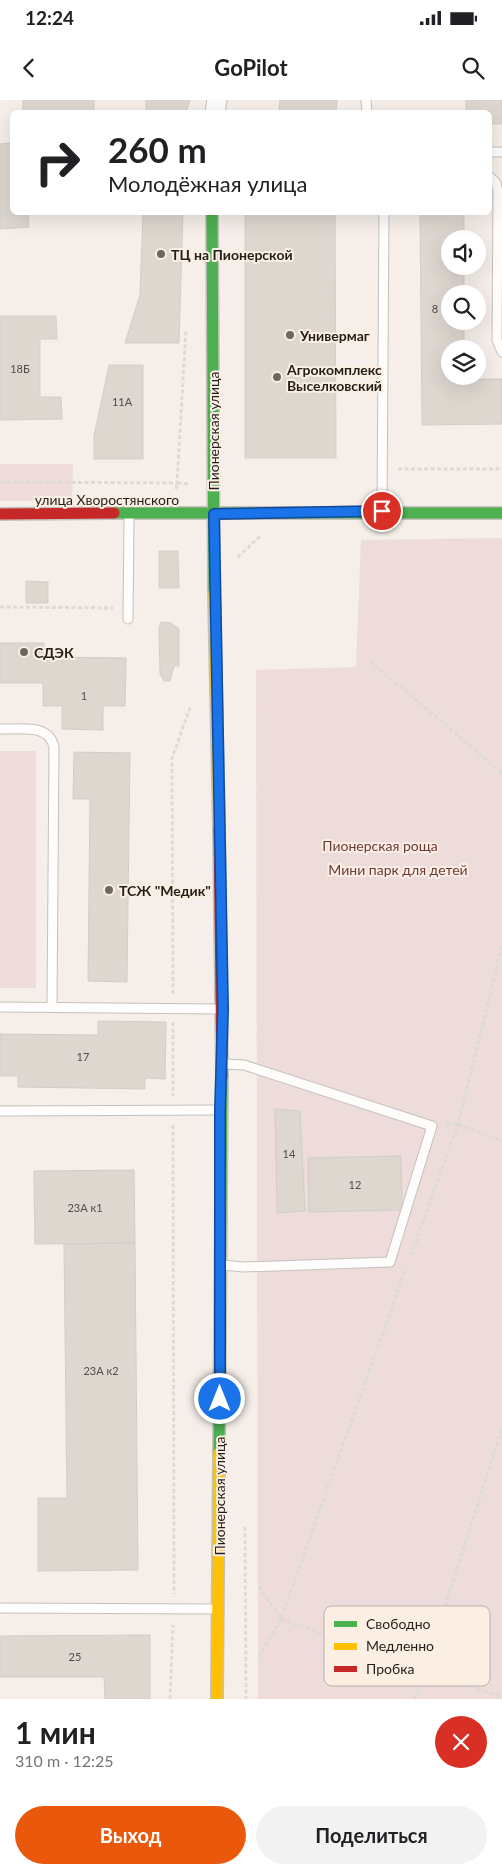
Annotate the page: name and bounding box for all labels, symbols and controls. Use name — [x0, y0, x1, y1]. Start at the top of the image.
text: 12:24 — [25, 6, 74, 29]
icon: back — [15, 54, 43, 82]
text: GoPilot — [214, 54, 288, 81]
icon: search — [459, 54, 487, 82]
text: 260 m — [108, 128, 207, 170]
icon: right — [25, 130, 90, 195]
text: Молодёжная улица — [108, 170, 307, 197]
map controls — [441, 230, 486, 385]
button: sound — [441, 230, 486, 275]
place label: ТЦ на Пионерской — [171, 246, 293, 263]
marker: ТЦ на Пионерской — [155, 248, 167, 260]
button: search — [441, 285, 486, 330]
house number: 8 — [432, 302, 438, 315]
place label: Универмаг — [299, 327, 370, 344]
marker: Универмаг — [284, 329, 296, 341]
button: layers — [441, 340, 486, 385]
place label: Агрокомплекс Выселковский — [286, 361, 382, 394]
house number: 18Б — [10, 362, 30, 375]
marker: Агрокомплекс Выселковский — [271, 371, 283, 383]
street label: Пионерская улица — [205, 372, 222, 490]
house number: 11А — [112, 395, 133, 408]
pin — [361, 490, 403, 532]
street label: улица Хворостянского — [35, 491, 179, 508]
icon: arrive — [368, 497, 396, 525]
place label: СДЭК — [34, 644, 74, 661]
marker: СДЭК — [18, 646, 30, 658]
house number: 1 — [81, 689, 87, 702]
park label: Пионерская роща — [322, 837, 438, 854]
park label: Мини парк для детей — [328, 861, 468, 878]
place label: ТСЖ "Медик" — [119, 882, 211, 899]
marker: ТСЖ "Медик" — [103, 884, 115, 896]
house number: 17 — [77, 1050, 89, 1063]
house number: 14 — [283, 1147, 296, 1160]
house number: 12 — [349, 1178, 361, 1191]
house number: 23А к1 — [67, 1201, 103, 1214]
house number: 23А к2 — [83, 1364, 119, 1377]
position arrow — [193, 1372, 245, 1424]
street label: Пионерская улица — [211, 1437, 228, 1555]
legend — [324, 1606, 490, 1686]
text: Свободно — [366, 1615, 431, 1632]
text: Медленно — [366, 1637, 434, 1654]
house number: 25 — [69, 1650, 81, 1663]
text: Пробка — [366, 1660, 414, 1677]
text: 1 мин — [15, 1714, 96, 1750]
button: close — [435, 1716, 487, 1768]
text: 310 m · 12:25 — [15, 1751, 114, 1770]
button: Выход — [15, 1806, 246, 1864]
button: Поделиться — [256, 1806, 487, 1864]

